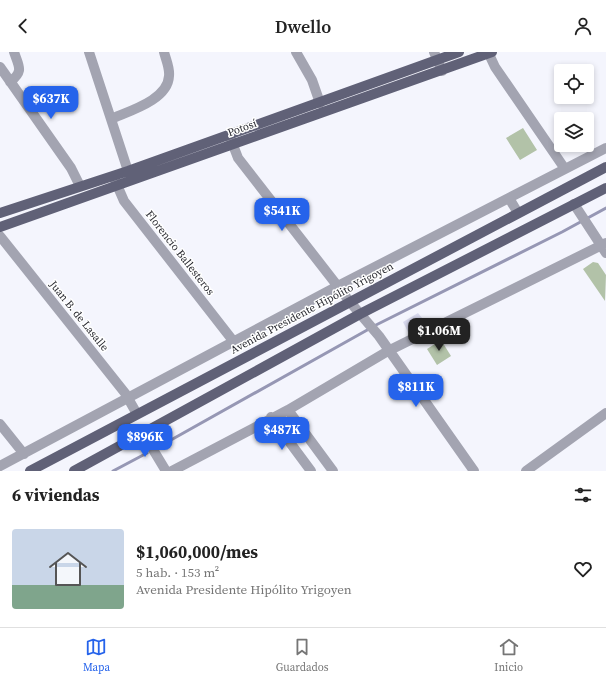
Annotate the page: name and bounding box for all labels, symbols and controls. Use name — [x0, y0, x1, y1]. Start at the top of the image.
text: Dwello — [275, 14, 331, 39]
icon: back — [12, 15, 34, 37]
icon: person — [572, 15, 594, 37]
map controls — [554, 64, 594, 152]
button: locate — [554, 64, 594, 104]
pin: $637K — [23, 86, 79, 120]
text: $637K — [32, 90, 70, 107]
button: layers — [554, 112, 594, 152]
street label: Potosí — [225, 116, 259, 140]
pin: $541K — [254, 198, 310, 232]
text: $541K — [263, 202, 301, 219]
street label: Florencio Ballesteros — [142, 207, 218, 299]
street label: Avenida Presidente Hipólito Yrigoyen — [228, 258, 396, 357]
street label: Juan B. de Lasalle — [45, 277, 112, 355]
pin: $1.06M — [406, 318, 472, 352]
text: $1.06M — [417, 322, 461, 339]
pin: $811K — [388, 374, 444, 408]
text: $811K — [397, 378, 435, 395]
pin: $487K — [254, 417, 310, 451]
text: $487K — [263, 421, 301, 438]
pin: $896K — [117, 424, 173, 458]
text: $896K — [126, 428, 164, 445]
text: 6 viviendas — [12, 483, 99, 507]
icon: filters — [572, 484, 594, 506]
text: $1,060,000/mes — [136, 540, 258, 564]
icon: home — [44, 545, 92, 593]
icon: heart — [572, 558, 594, 580]
text: 5 hab. · 153 m² — [136, 564, 219, 581]
text: Avenida Presidente Hipólito Yrigoyen — [136, 581, 352, 598]
tab: Mapa — [83, 636, 110, 675]
tab: Guardados — [276, 636, 329, 675]
tab: Inicio — [494, 636, 523, 675]

